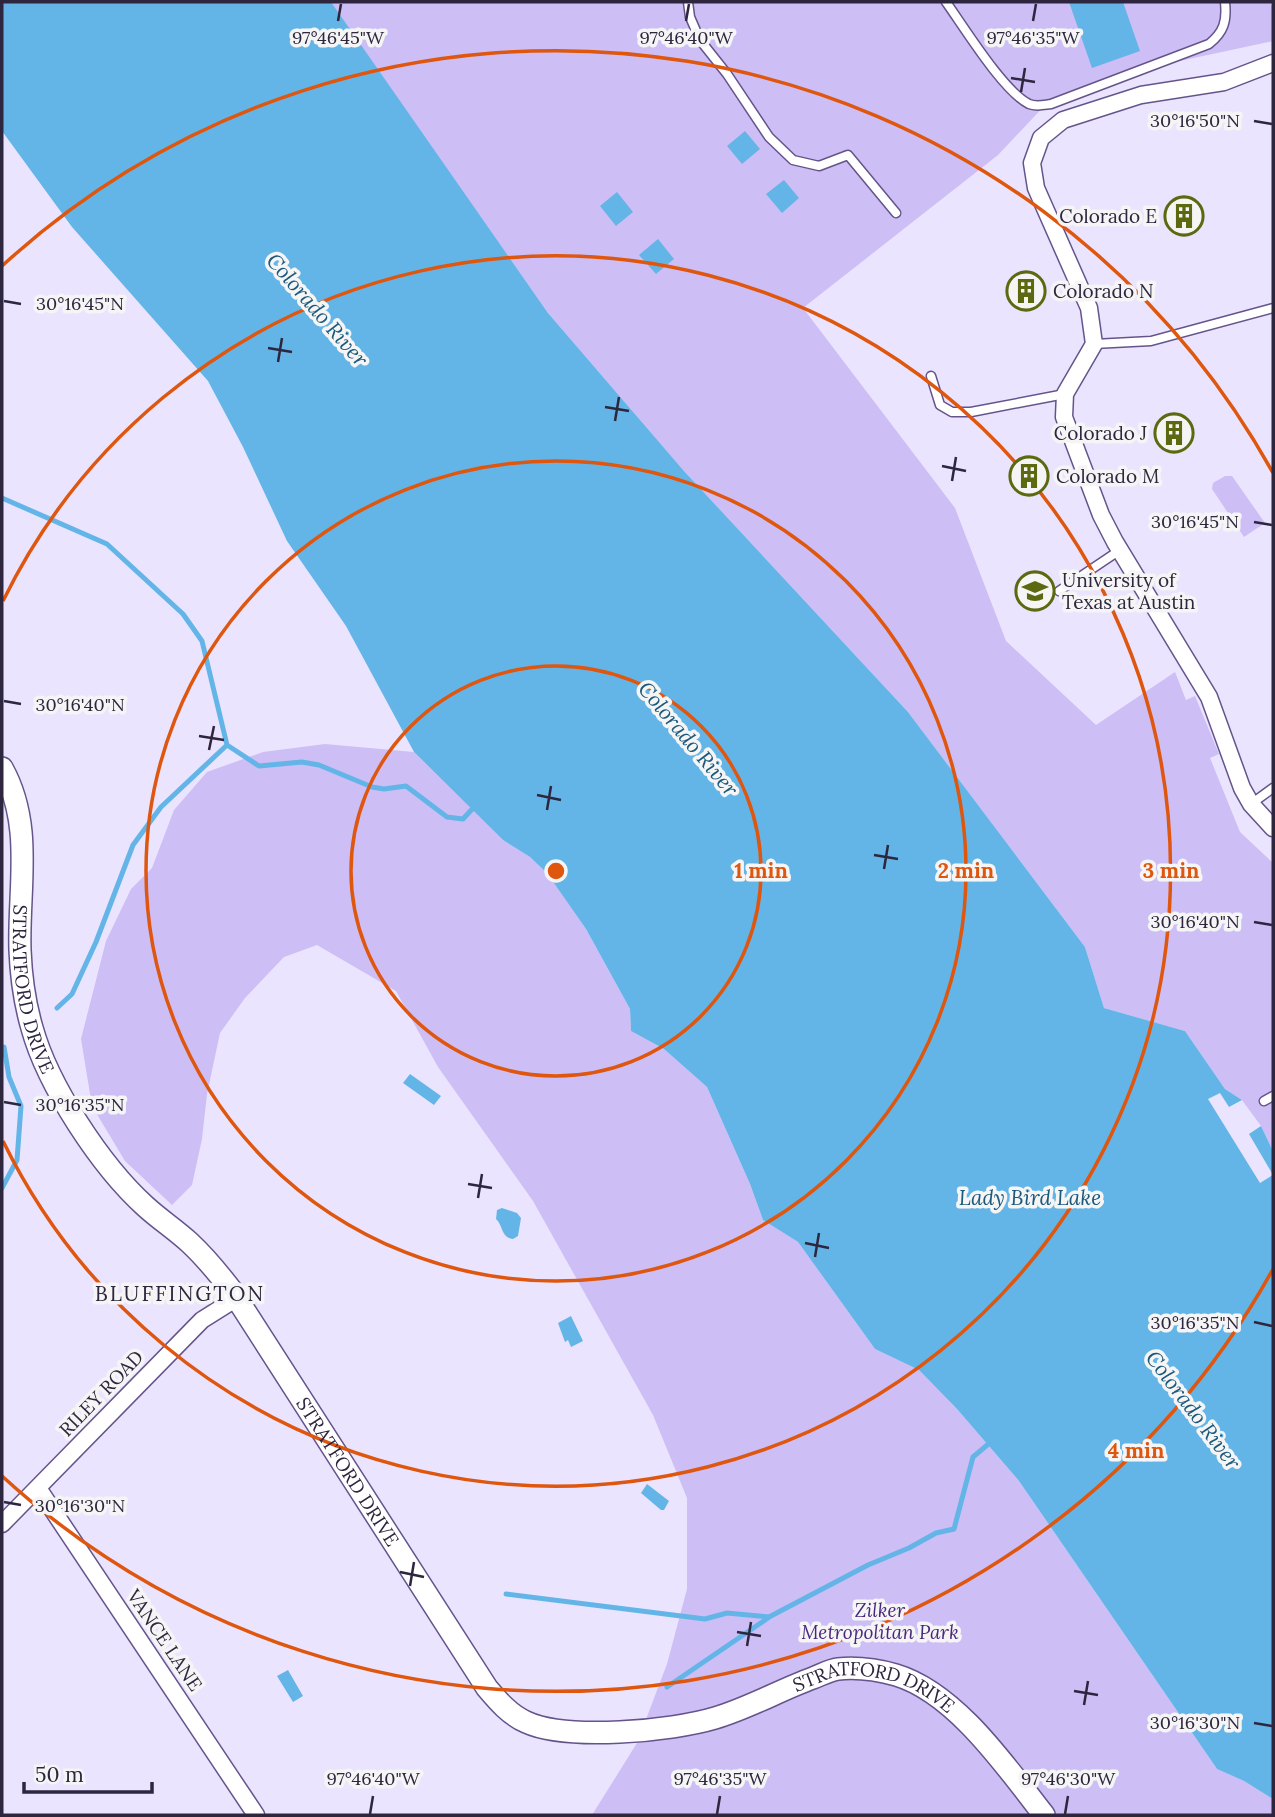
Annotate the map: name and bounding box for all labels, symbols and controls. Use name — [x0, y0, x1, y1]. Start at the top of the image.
text: 97°46'45"W — [292, 26, 385, 49]
text: 97°46'40"W — [639, 26, 734, 49]
text: 97°46'35"W — [987, 26, 1081, 49]
text: 30°16'50"N — [1150, 109, 1240, 132]
building icon: Colorado E — [1163, 195, 1205, 237]
place label: Colorado E — [1059, 204, 1157, 228]
water label: Colorado River — [261, 247, 374, 372]
building icon: Colorado N — [1005, 270, 1047, 312]
place label: Colorado N — [1053, 279, 1154, 303]
text: 30°16'45"N — [36, 292, 124, 315]
building icon: Colorado J — [1153, 412, 1195, 454]
place label: Colorado J — [1054, 421, 1147, 445]
building icon: Colorado M — [1008, 455, 1050, 497]
place label: Colorado M — [1056, 464, 1160, 488]
text: 30°16'45"N — [1151, 510, 1239, 533]
place label: University of Texas at Austin — [1062, 568, 1195, 614]
school or university icon: University of Texas at Austin — [1014, 570, 1056, 612]
water label: Colorado River — [633, 676, 745, 802]
text: 30°16'40"N — [35, 693, 125, 716]
text: 1 min — [734, 857, 788, 884]
text: 2 min — [938, 857, 994, 884]
text: 3 min — [1143, 857, 1199, 884]
centre of rings — [544, 859, 568, 883]
street label: STRATFORD DRIVE — [8, 904, 60, 1077]
text: 30°16'40"N — [1150, 910, 1240, 933]
text: 30°16'35"N — [36, 1093, 124, 1116]
water label: Lady Bird Lake — [959, 1184, 1101, 1211]
district label: BLUFFINGTON — [95, 1280, 265, 1307]
text: 30°16'35"N — [1151, 1311, 1239, 1334]
street label: RILEY ROAD — [54, 1345, 148, 1441]
water label: Colorado River — [1140, 1345, 1247, 1475]
street label: STRATFORD DRIVE — [291, 1393, 405, 1550]
text: 4 min — [1108, 1437, 1164, 1464]
text: 30°16'30"N — [35, 1494, 125, 1517]
street label: VANCE LANE — [122, 1584, 208, 1695]
park label: Zilker Metropolitan Park — [801, 1598, 959, 1644]
street label: STRATFORD DRIVE — [789, 1656, 960, 1718]
text: 30°16'30"N — [1150, 1711, 1240, 1734]
scale bar — [24, 1750, 152, 1794]
text: 50 m — [35, 1761, 84, 1788]
text: 97°46'40"W — [326, 1767, 421, 1790]
text: 97°46'35"W — [674, 1767, 768, 1790]
text: 97°46'30"W — [1021, 1767, 1116, 1790]

